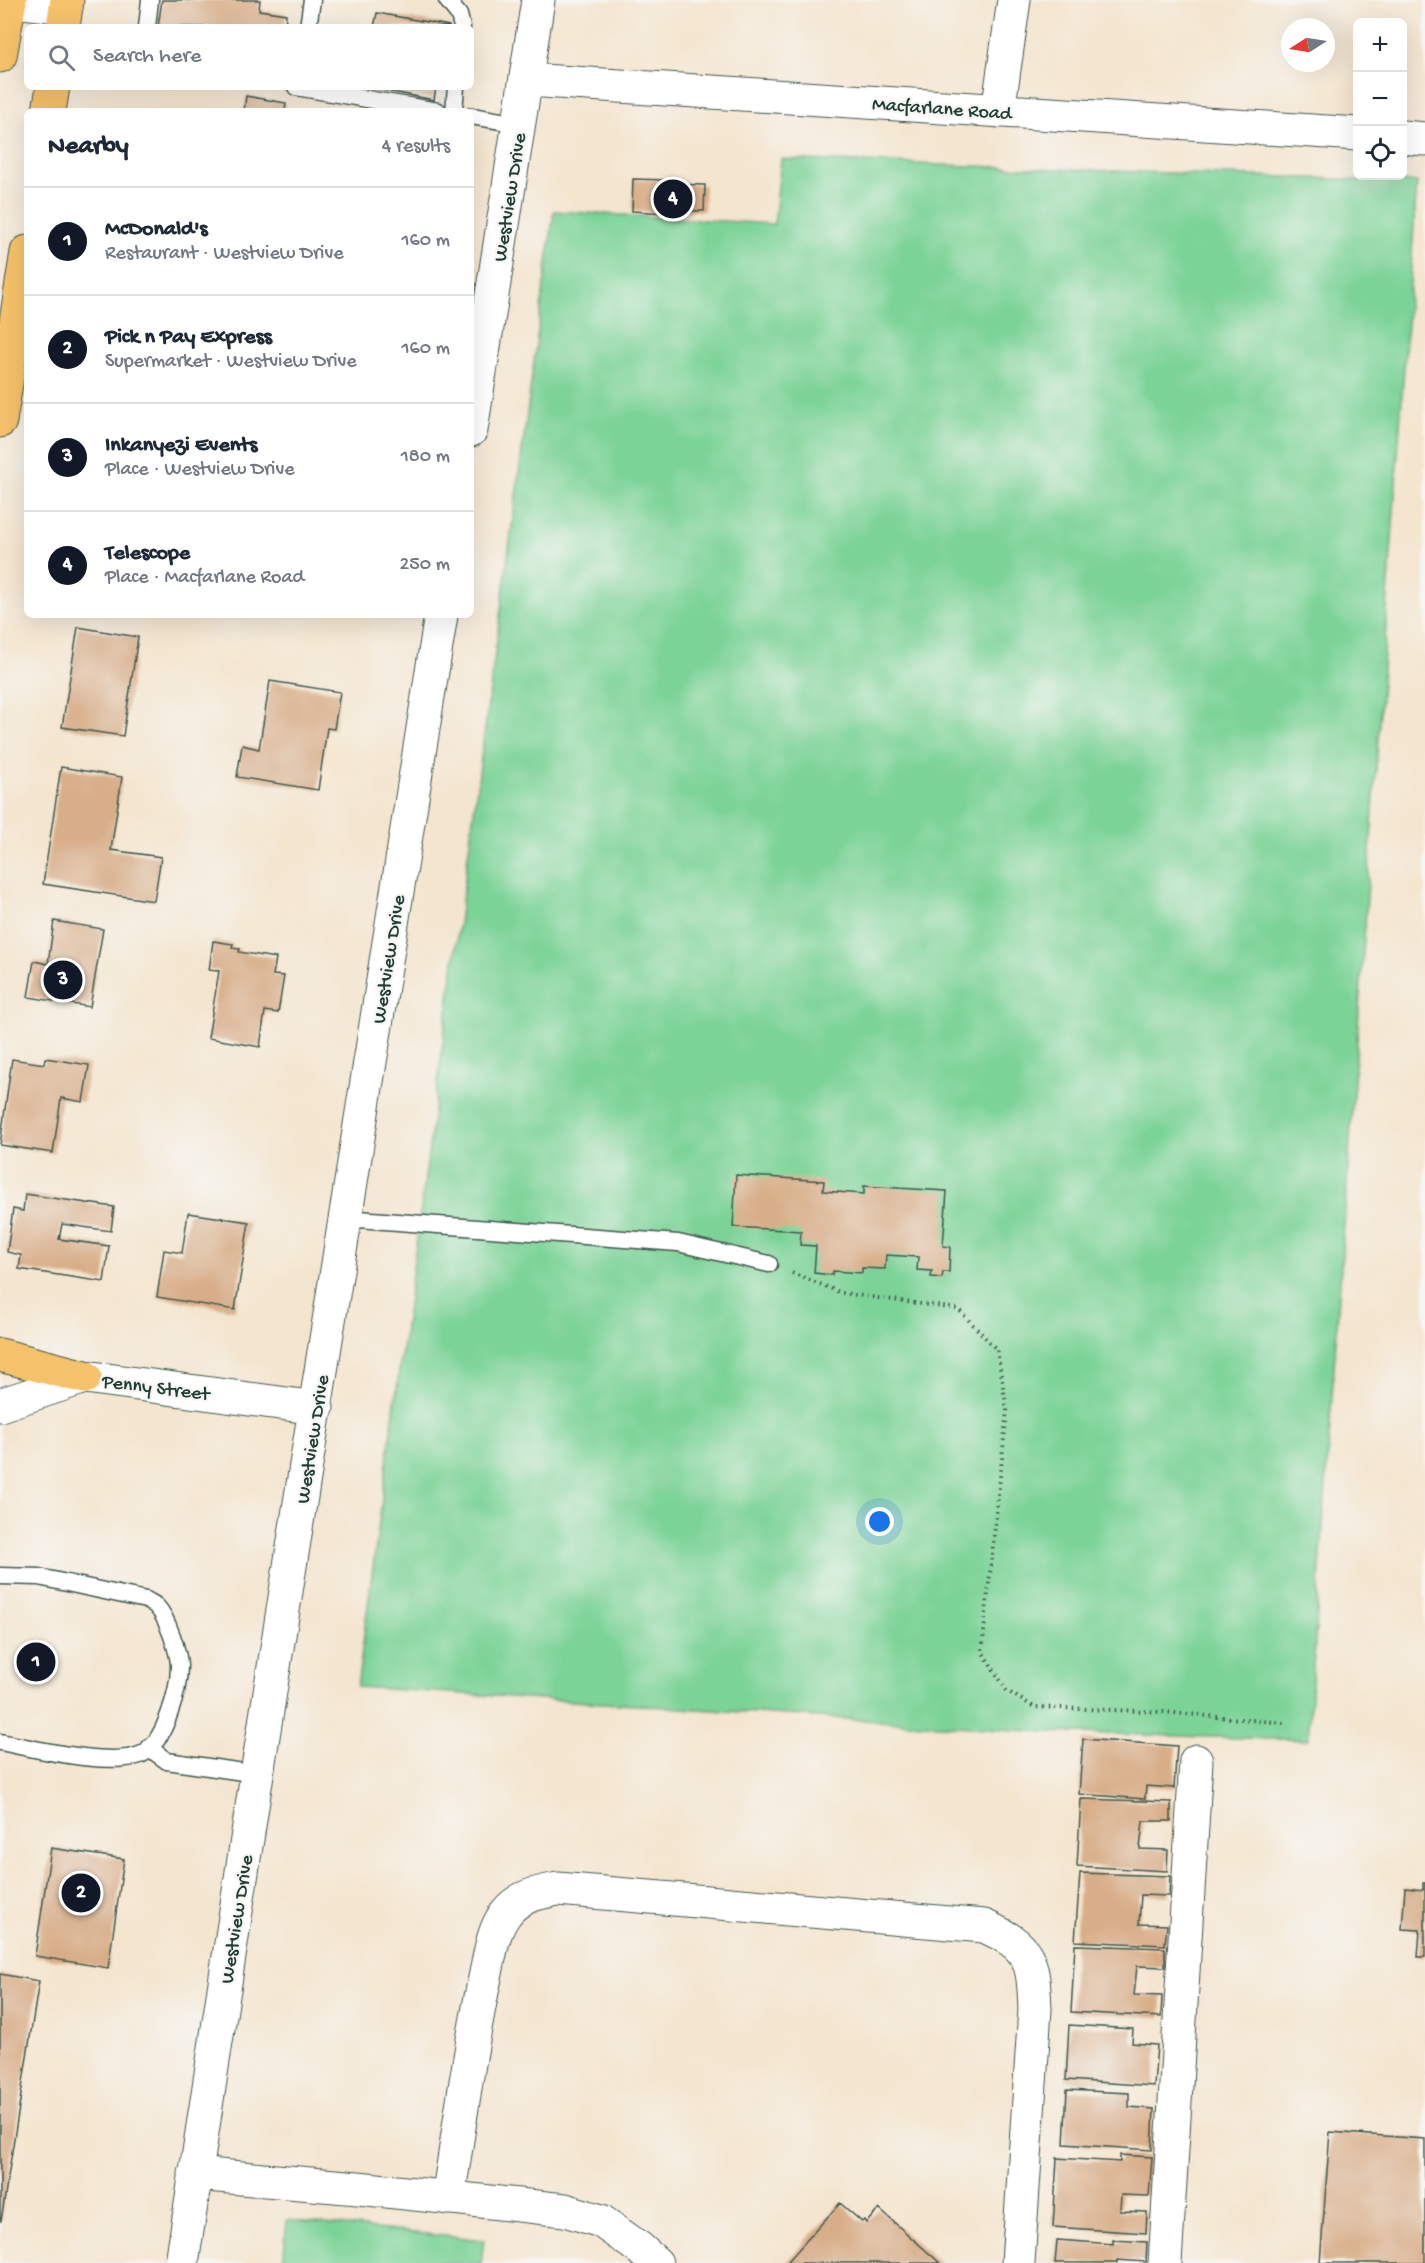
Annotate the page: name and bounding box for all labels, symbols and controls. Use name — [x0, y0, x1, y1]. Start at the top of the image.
north arrow — [1281, 18, 1335, 72]
map controls — [1353, 18, 1407, 180]
button: + — [1353, 18, 1407, 72]
search box — [24, 24, 474, 90]
icon: search — [45, 41, 78, 74]
text: Search here — [93, 44, 201, 70]
button: − — [1353, 72, 1407, 126]
street label: Macfarlane Road — [871, 94, 1015, 127]
button: locate — [1353, 126, 1407, 180]
street label: Westview Drive — [490, 131, 533, 264]
text: Nearby — [48, 132, 129, 163]
text: 4 results — [382, 136, 450, 159]
pin: 4 — [654, 176, 692, 222]
text: McDonald's — [105, 217, 208, 243]
text: 1 — [63, 230, 72, 253]
text: 160 m — [401, 230, 450, 253]
text: Restaurant · Westview Drive — [105, 243, 344, 266]
text: Pick n Pay Express — [105, 325, 272, 351]
text: 2 — [63, 338, 72, 361]
text: 160 m — [401, 338, 450, 361]
text: Supermarket · Westview Drive — [105, 351, 357, 374]
text: Inkanyezi Events — [105, 433, 257, 459]
text: 3 — [62, 446, 73, 469]
text: 180 m — [401, 446, 450, 469]
text: Place · Westview Drive — [105, 459, 295, 482]
text: Telescope — [105, 541, 190, 567]
text: 4 — [63, 554, 72, 577]
text: 250 m — [399, 554, 450, 577]
text: Place · Macfarlane Road — [105, 567, 304, 590]
street label: Westview Drive — [369, 893, 412, 1026]
pin: 3 — [44, 958, 82, 1002]
street label: Penny Street — [99, 1371, 213, 1408]
street label: Westview Drive — [293, 1373, 336, 1506]
your location — [865, 1507, 894, 1536]
pin: 1 — [16, 1640, 56, 1684]
street label: Westview Drive — [217, 1853, 260, 1986]
pin: 2 — [62, 1870, 100, 1916]

